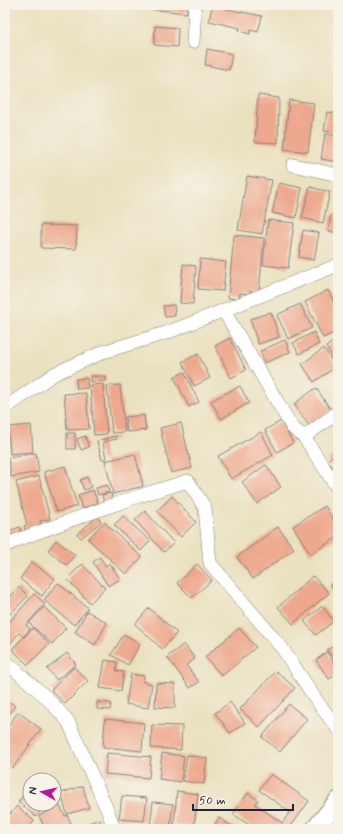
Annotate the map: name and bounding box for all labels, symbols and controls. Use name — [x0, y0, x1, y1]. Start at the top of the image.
north arrow — [22, 772, 62, 812]
text: N — [26, 786, 41, 795]
scale bar — [193, 786, 293, 812]
text: 50 m — [199, 793, 226, 809]

